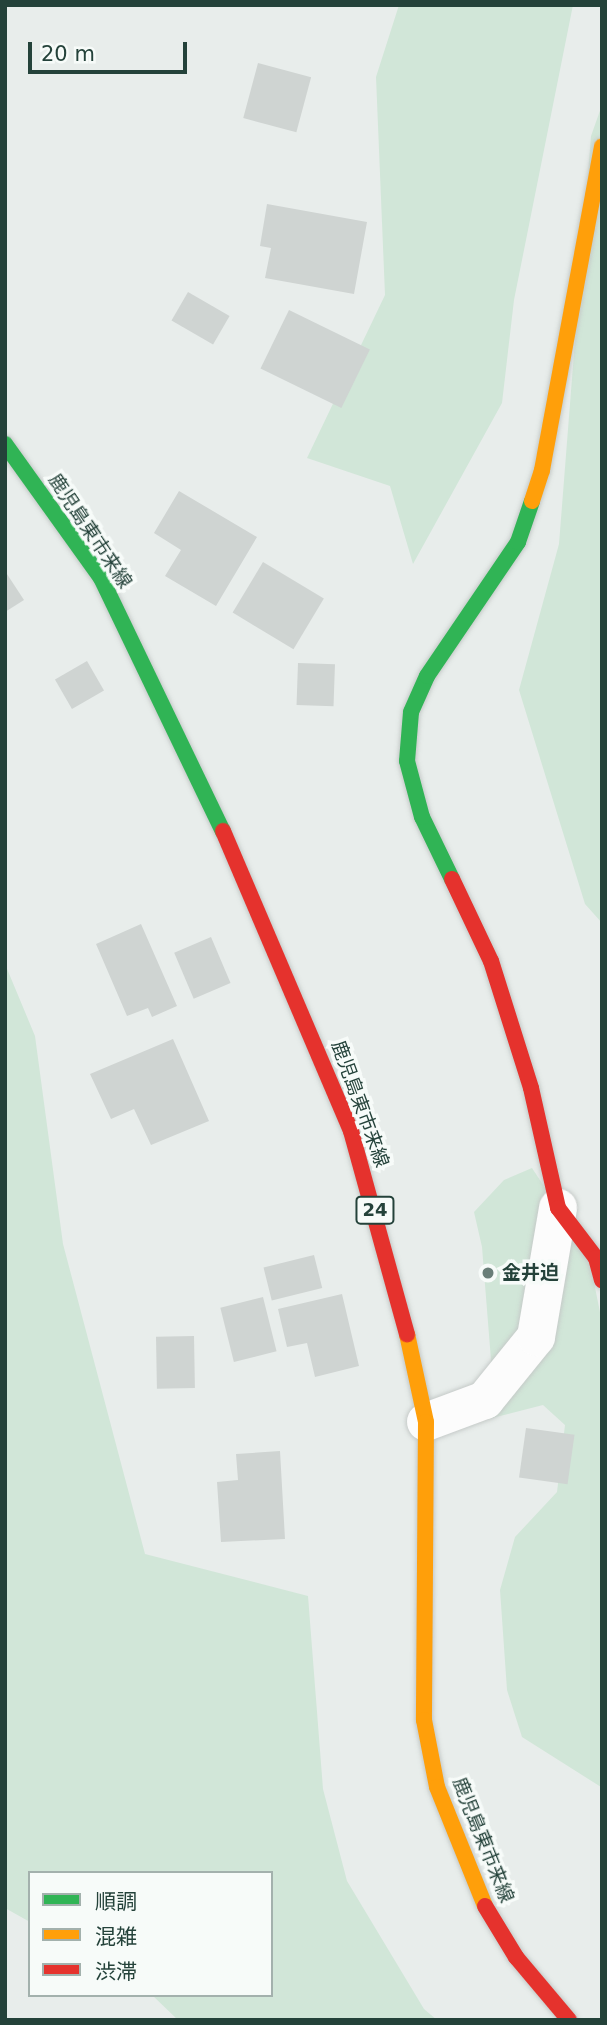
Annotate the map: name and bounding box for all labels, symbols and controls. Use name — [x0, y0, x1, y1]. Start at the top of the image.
scale bar — [32, 28, 191, 72]
text: 20 m — [41, 42, 95, 66]
street label: 鹿児島東市来線 — [43, 469, 137, 593]
street label: 鹿児島東市来線 — [327, 1038, 393, 1170]
road number: 24 — [354, 1196, 396, 1224]
place label: 金井迫 — [502, 1262, 559, 1284]
marker: 金井迫 — [480, 1265, 496, 1281]
street label: 鹿児島東市来線 — [448, 1774, 518, 1906]
legend — [28, 1871, 273, 1997]
text: 順調 — [95, 1890, 137, 1914]
text: 混雑 — [95, 1925, 137, 1949]
text: 渋滞 — [95, 1960, 137, 1984]

